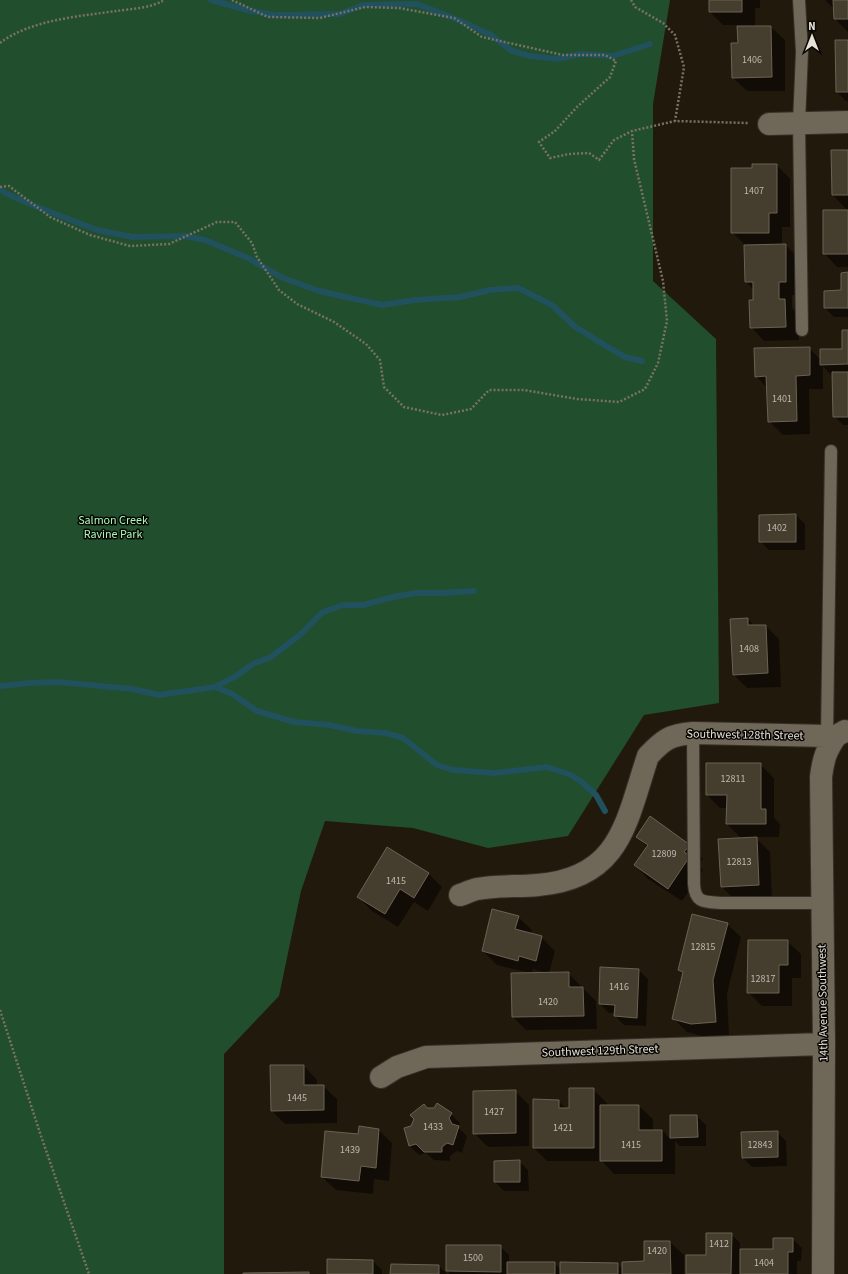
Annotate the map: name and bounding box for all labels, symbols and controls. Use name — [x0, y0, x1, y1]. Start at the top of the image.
north arrow — [792, 16, 832, 56]
text: N — [808, 19, 816, 34]
house number: 1406 — [742, 53, 762, 67]
house number: 1407 — [744, 184, 764, 198]
house number: 1401 — [772, 392, 792, 406]
park label: Salmon Creek Ravine Park — [78, 512, 148, 543]
house number: 1402 — [767, 521, 787, 535]
house number: 1408 — [739, 642, 759, 656]
street label: Southwest 128th Street — [686, 725, 804, 745]
house number: 12811 — [721, 772, 745, 786]
house number: 12809 — [652, 847, 676, 861]
house number: 12813 — [727, 855, 751, 869]
house number: 1415 — [386, 874, 406, 888]
house number: 12815 — [691, 940, 715, 954]
street label: 14th Avenue Southwest — [813, 944, 833, 1062]
house number: 12817 — [751, 972, 775, 986]
house number: 1416 — [609, 980, 629, 994]
house number: 1420 — [538, 995, 558, 1009]
street label: Southwest 129th Street — [541, 1040, 659, 1062]
house number: 1445 — [287, 1091, 307, 1105]
house number: 1427 — [484, 1105, 504, 1119]
house number: 1433 — [423, 1120, 443, 1134]
house number: 1421 — [553, 1121, 573, 1135]
house number: 1415 — [621, 1138, 641, 1152]
house number: 12843 — [748, 1138, 772, 1152]
house number: 1439 — [340, 1143, 360, 1157]
house number: 1412 — [709, 1237, 729, 1251]
house number: 1420 — [647, 1244, 667, 1258]
house number: 1500 — [463, 1251, 483, 1265]
house number: 1404 — [754, 1256, 774, 1270]

